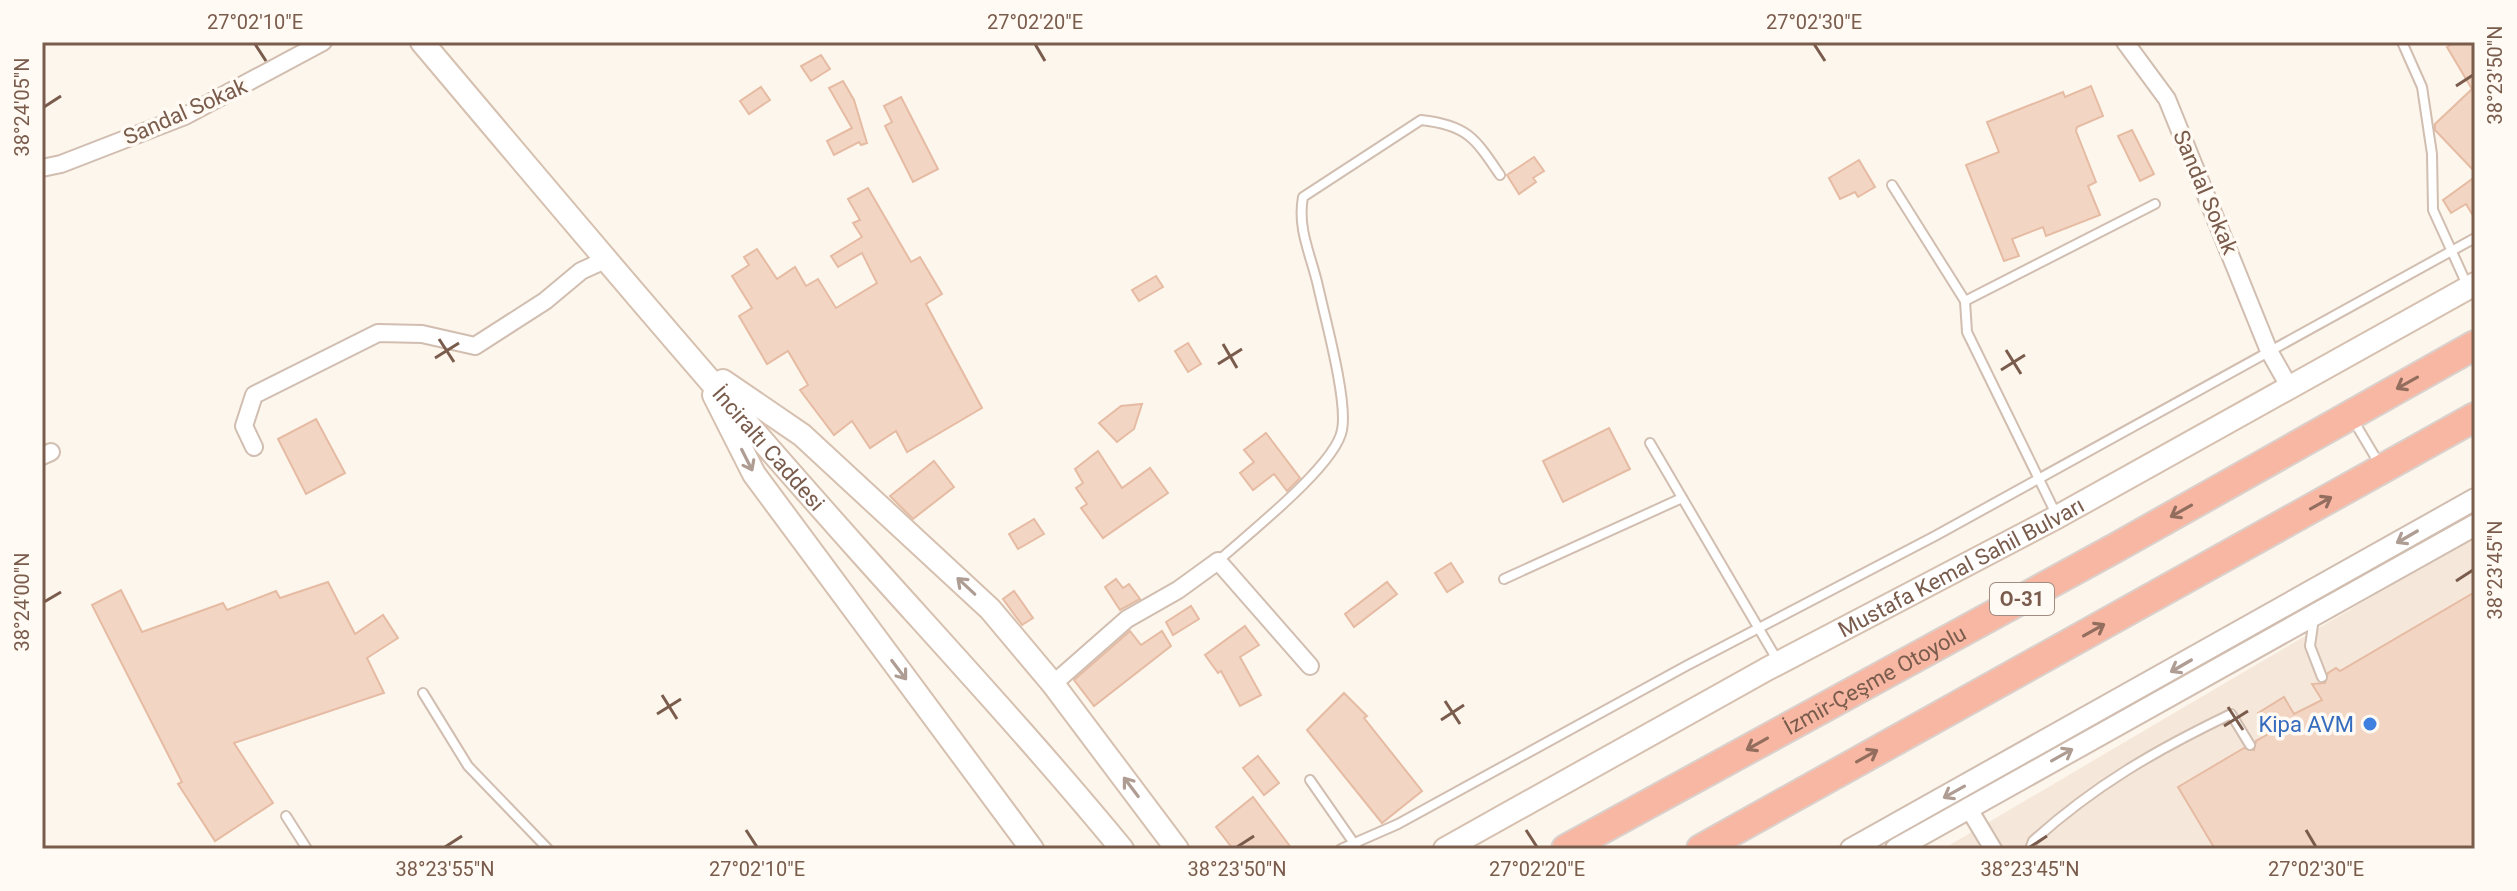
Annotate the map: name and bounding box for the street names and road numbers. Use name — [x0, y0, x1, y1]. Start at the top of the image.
street label: Sandal Sokak — [120, 73, 251, 150]
street label: Sandal Sokak — [2168, 126, 2243, 259]
street label: İnciraltı Caddesi — [707, 381, 830, 516]
street label: Mustafa Kemal Sahil Bulvarı — [1834, 492, 2088, 642]
road number: O-31 — [1990, 583, 2054, 615]
street label: İzmir-Çeşme Otoyolu — [1780, 620, 1970, 740]

